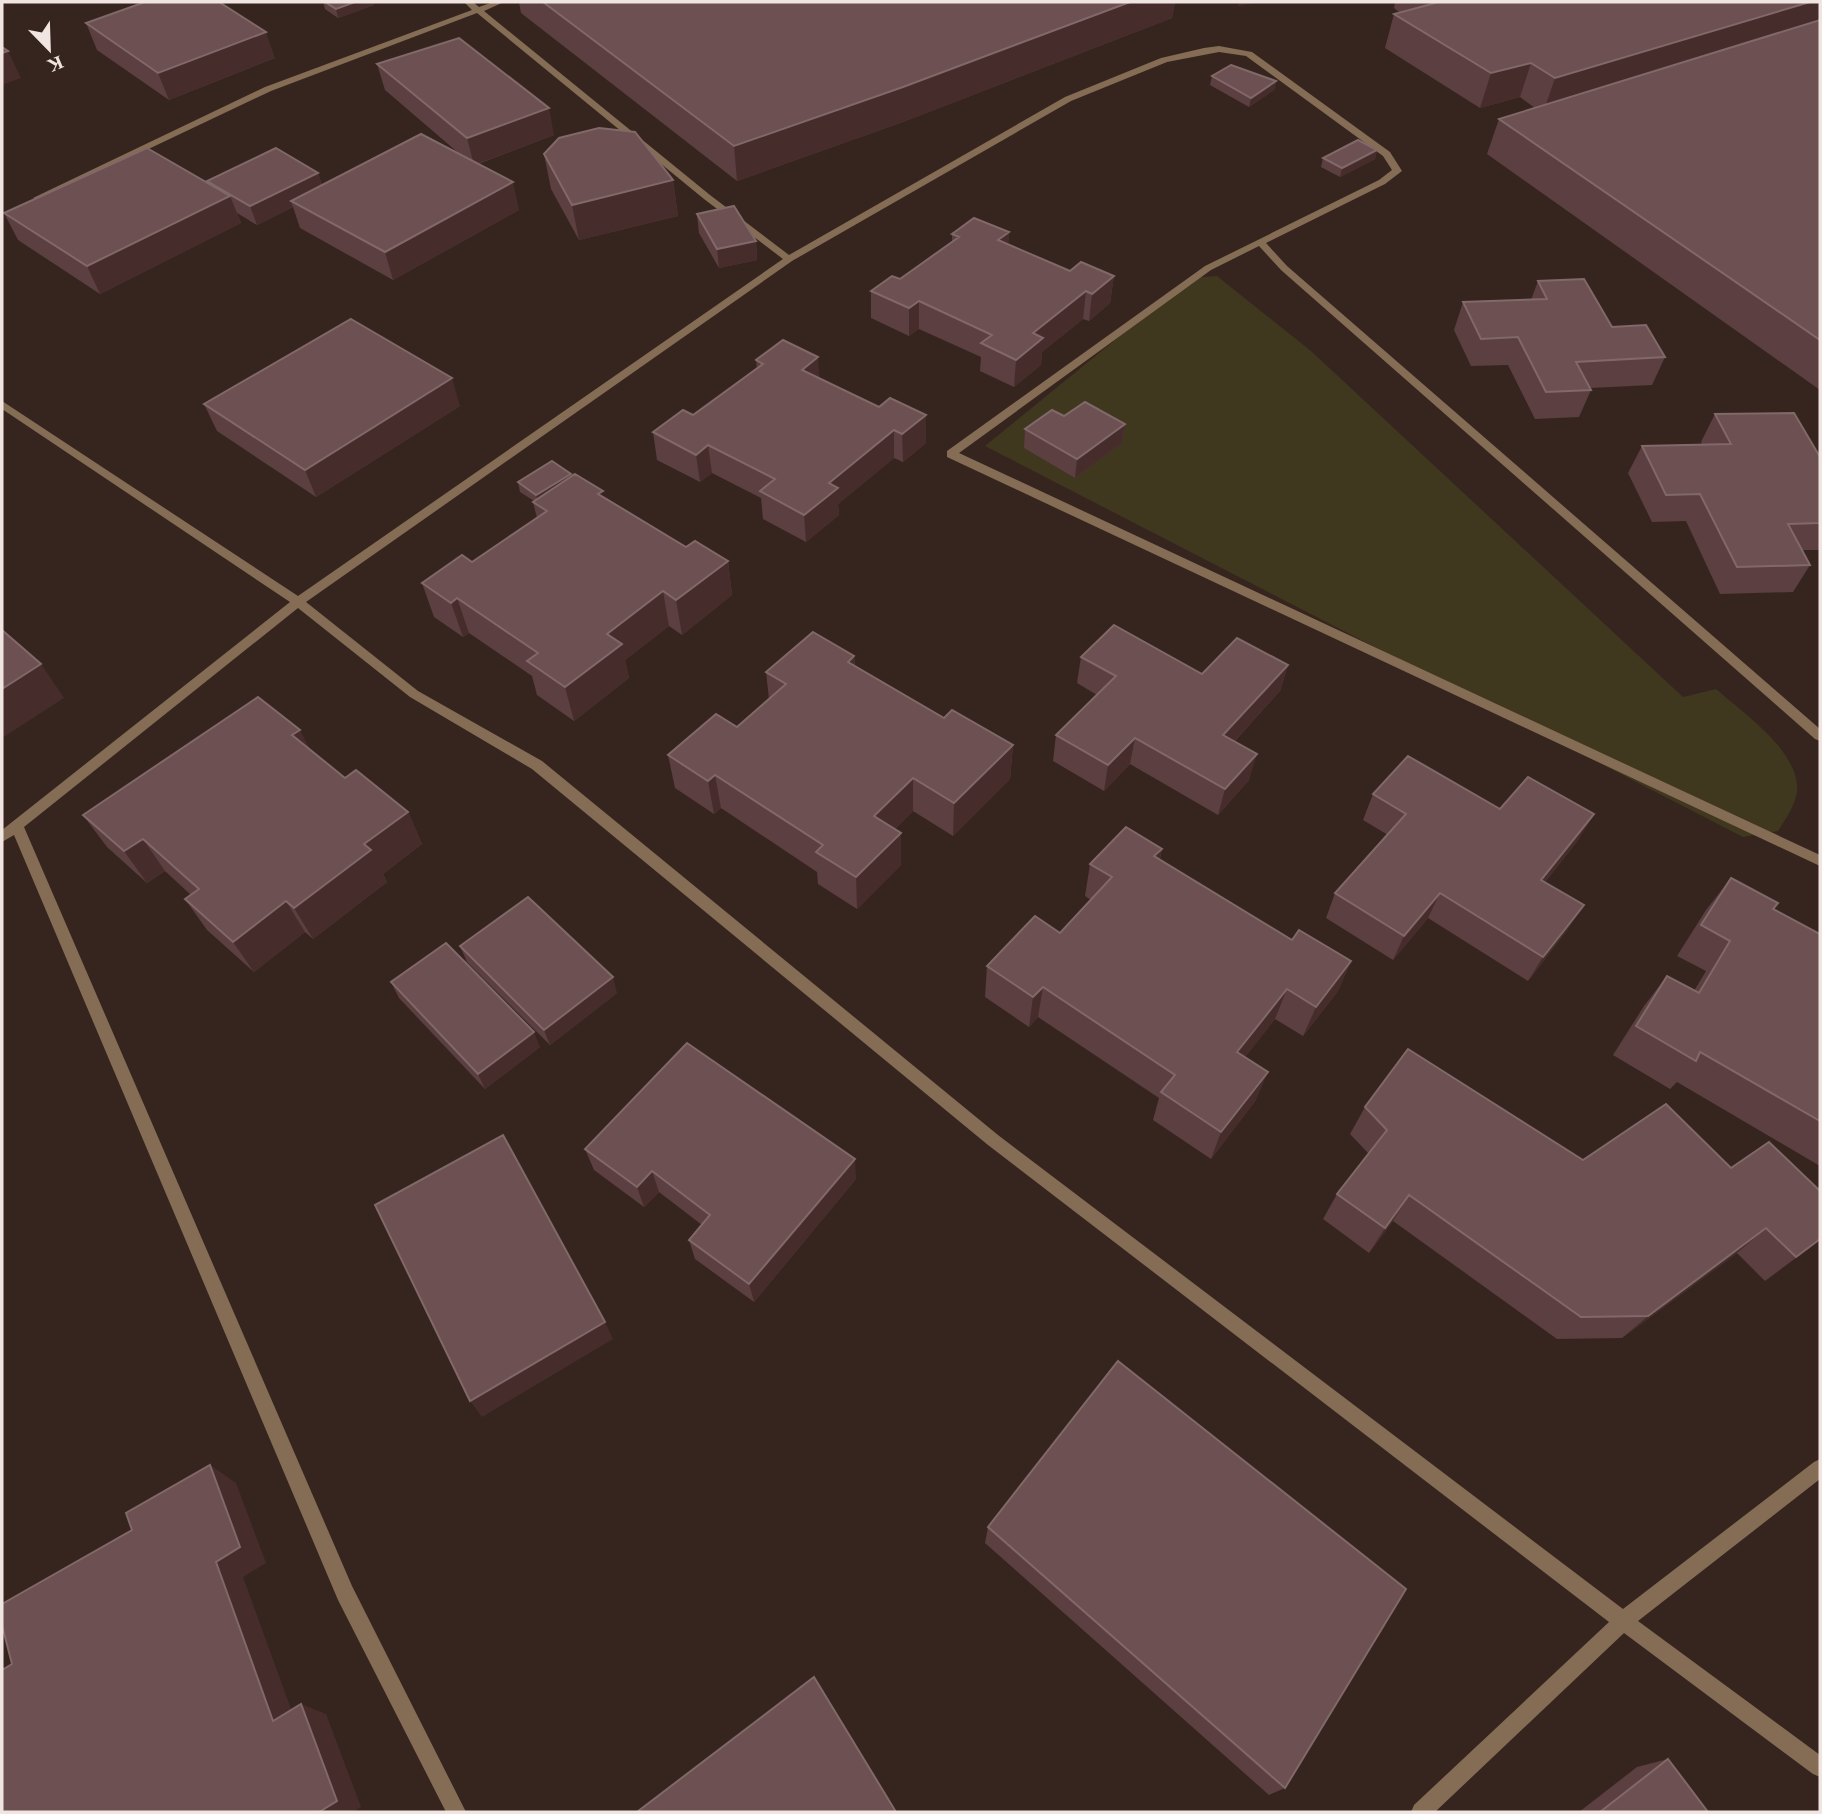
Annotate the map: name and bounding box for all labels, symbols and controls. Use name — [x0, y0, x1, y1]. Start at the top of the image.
north arrow — [14, 14, 84, 84]
text: K — [44, 52, 66, 77]

